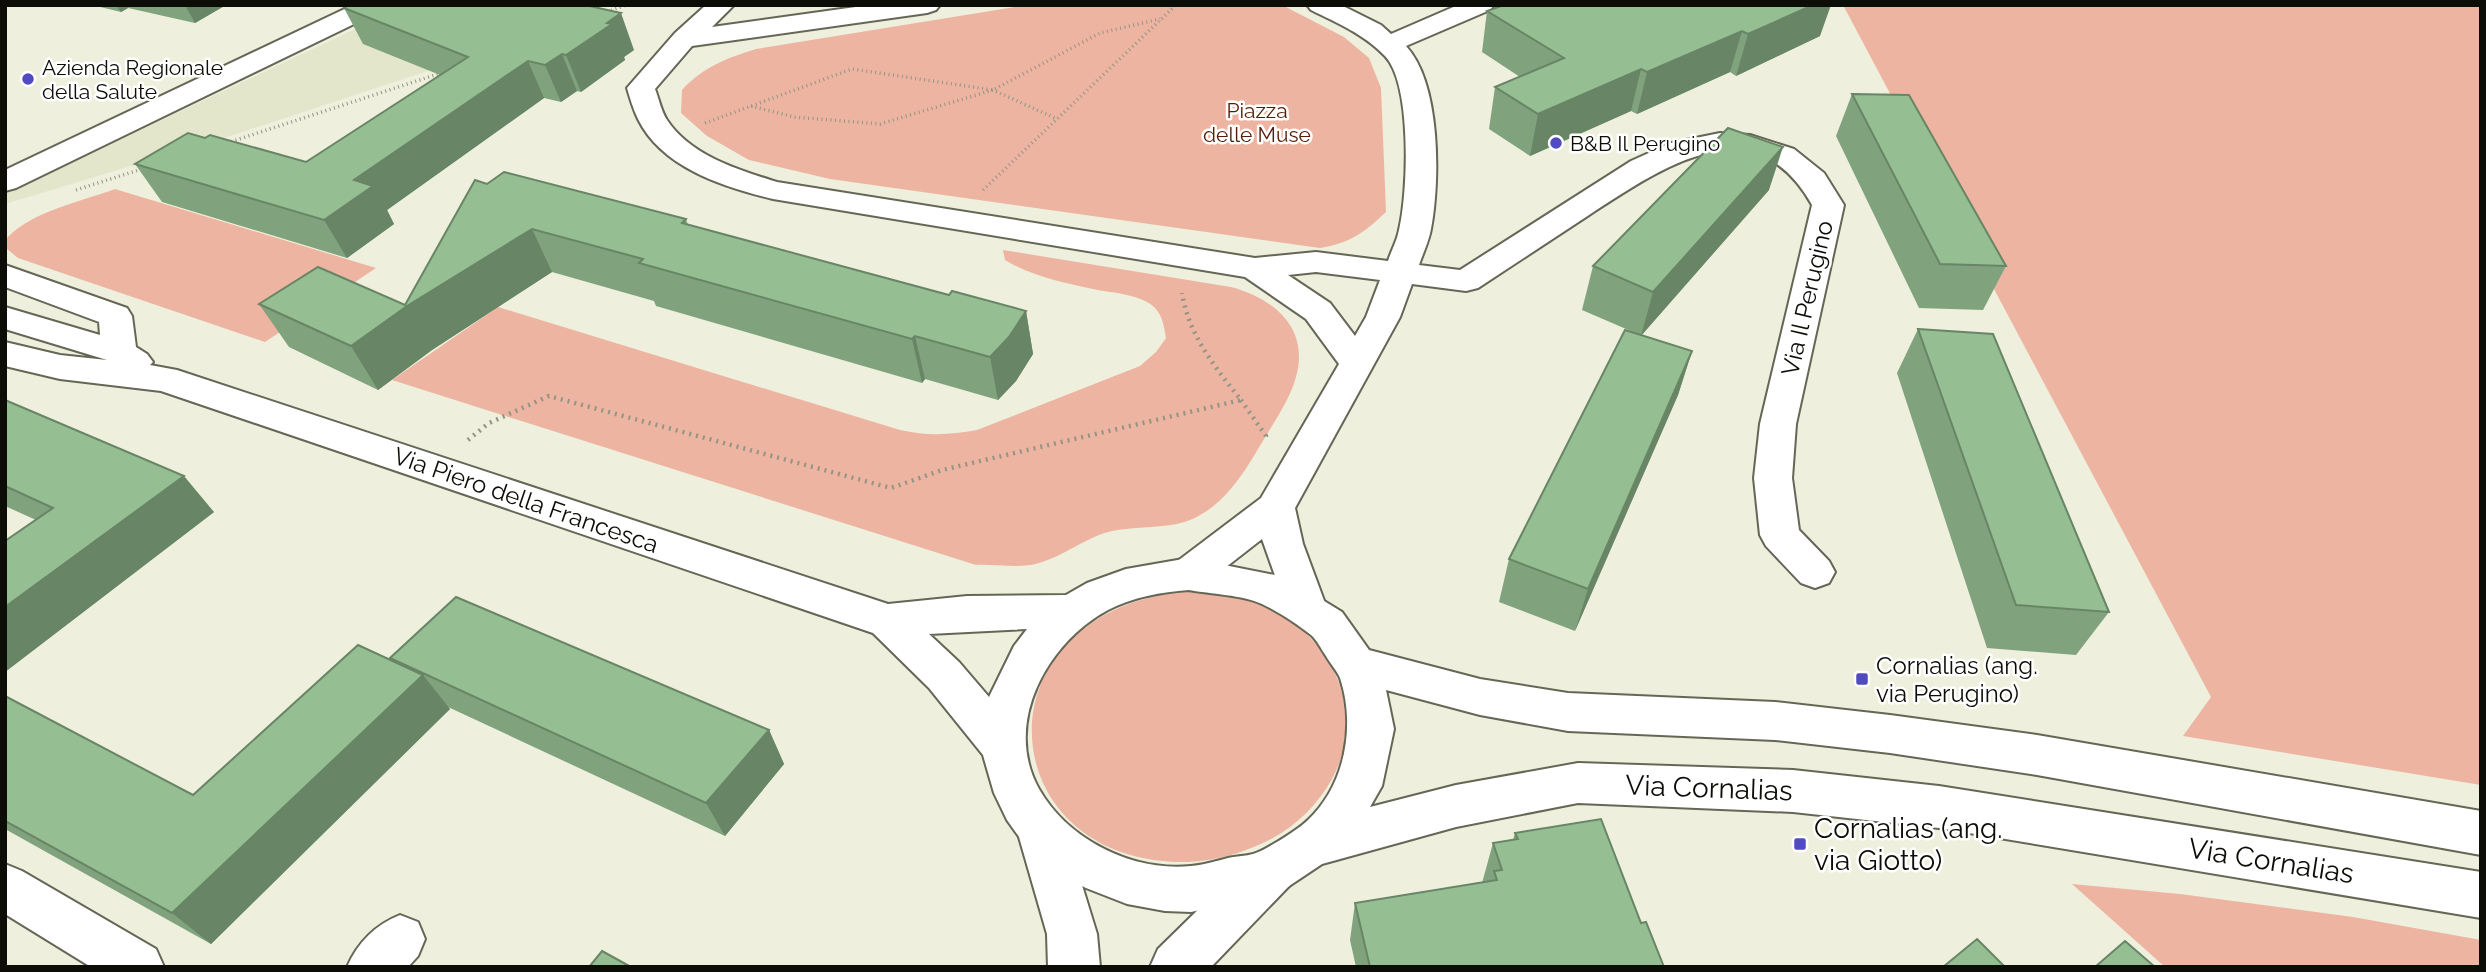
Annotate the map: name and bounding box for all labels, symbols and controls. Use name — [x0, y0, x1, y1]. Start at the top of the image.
place label: Azienda Regionale della Salute — [42, 55, 223, 104]
marker: Azienda Regionale della Salute — [20, 71, 36, 87]
park label: Piazza delle Muse — [1203, 98, 1311, 147]
place label: B&B Il Perugino — [1570, 131, 1720, 156]
marker: B&B Il Perugino — [1548, 135, 1564, 151]
street label: Via Il Perugino — [1775, 218, 1839, 378]
street label: Via Piero della Francesca — [390, 441, 662, 559]
place label: Cornalias (ang. via Perugino) — [1876, 651, 2038, 708]
marker: Cornalias (ang. via Perugino) — [1854, 671, 1870, 687]
street label: Via Cornalias — [1625, 769, 1793, 807]
place label: Cornalias (ang. via Giotto) — [1814, 812, 2003, 877]
street label: Via Cornalias — [2186, 832, 2356, 890]
marker: Cornalias (ang. via Giotto) — [1792, 836, 1808, 852]

